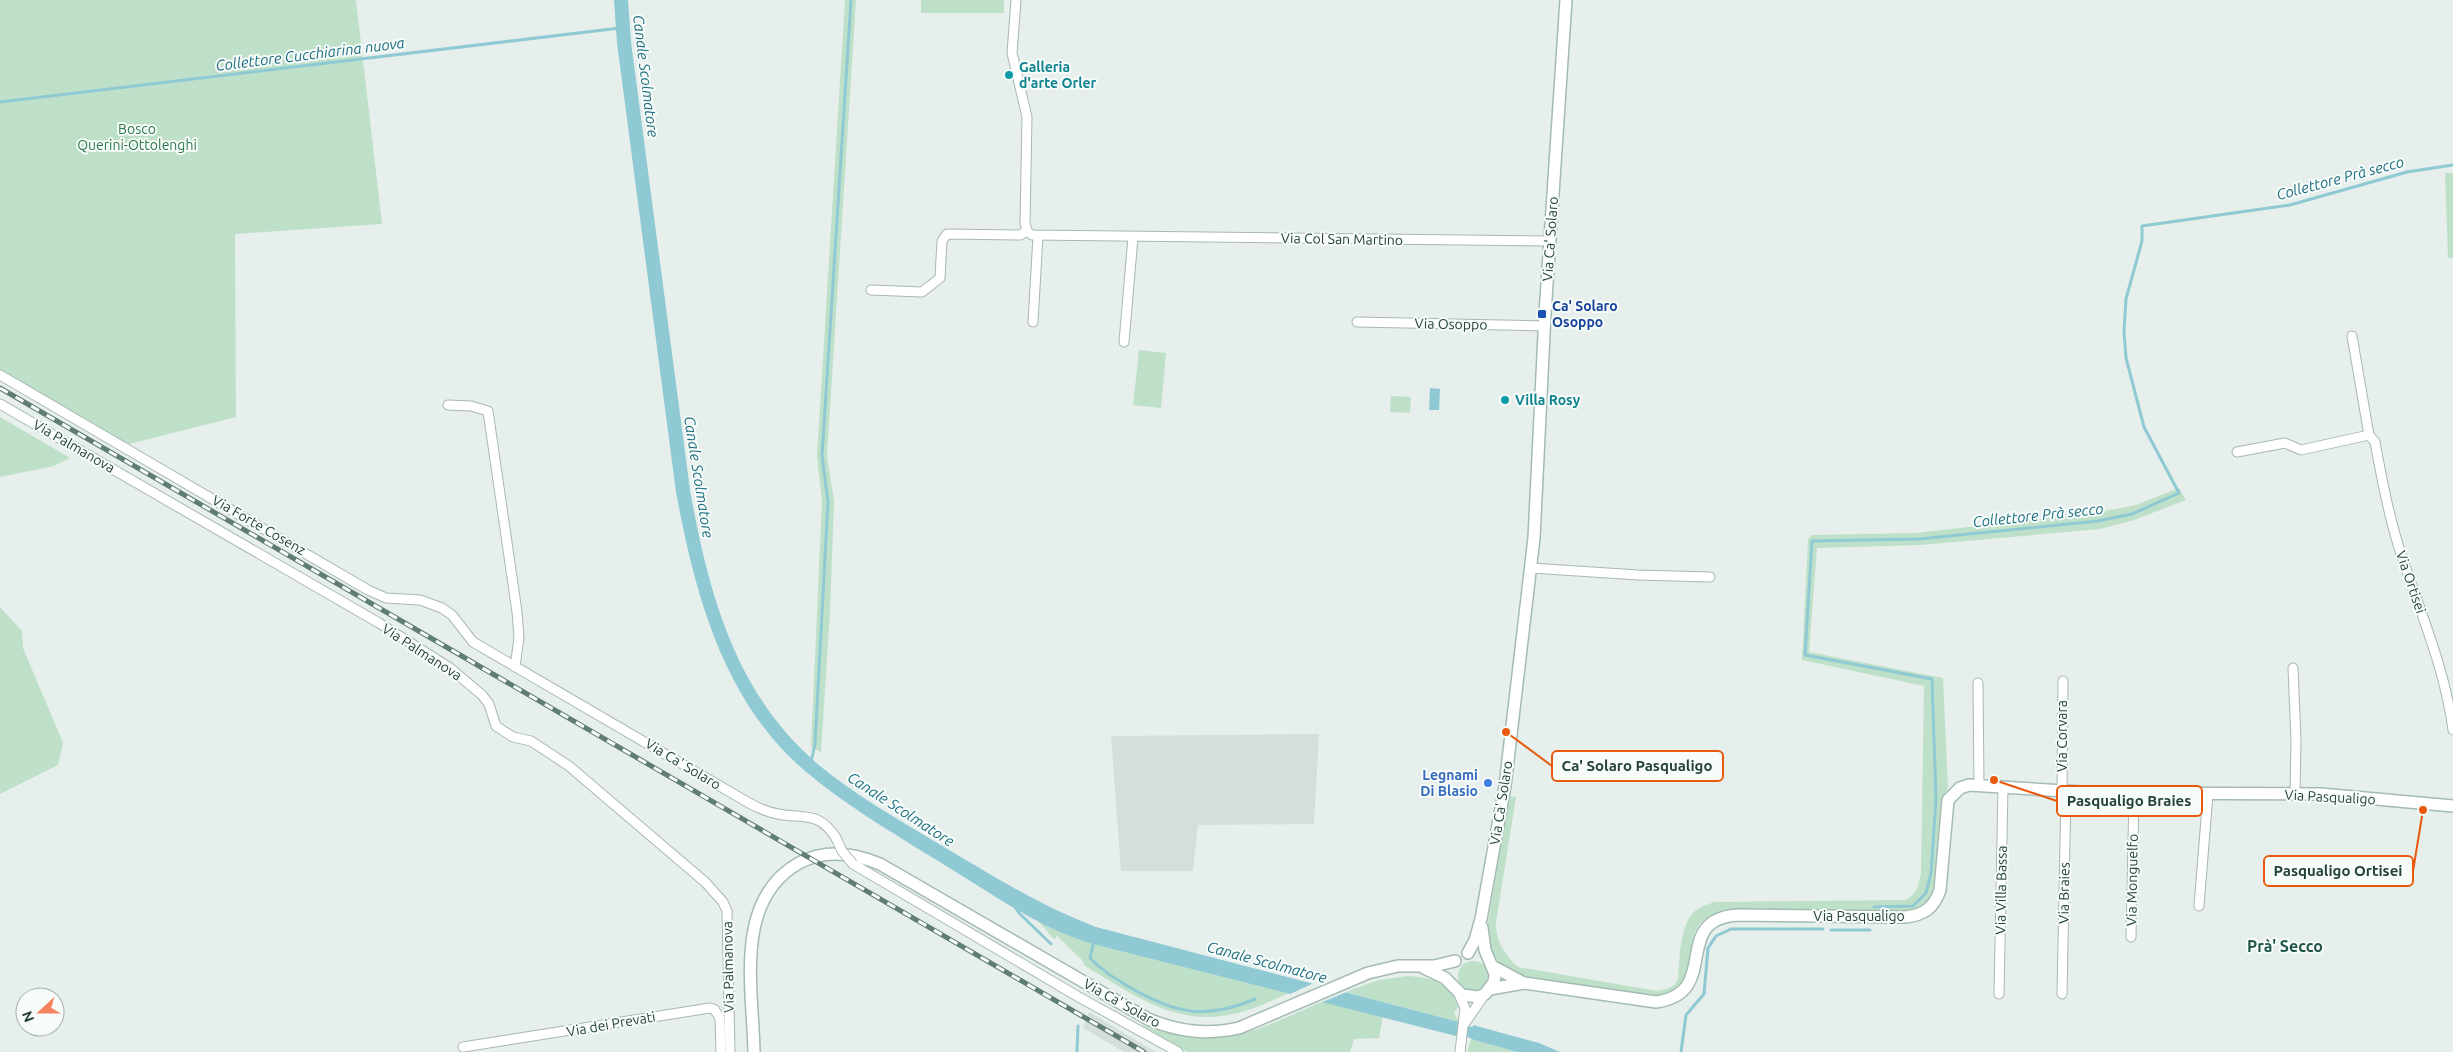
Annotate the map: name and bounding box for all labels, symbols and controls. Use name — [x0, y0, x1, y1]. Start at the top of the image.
water label: Canale Scolmatore — [630, 14, 662, 139]
water label: Collettore Cucchiarina nuova — [215, 34, 405, 74]
place label: Galleria d'arte Orler — [1019, 59, 1096, 91]
marker: Galleria d'arte Orler — [1003, 69, 1015, 81]
park label: Bosco Querini-Ottolenghi — [77, 121, 197, 153]
water label: Collettore Prà secco — [2274, 153, 2406, 203]
street label: Via Ca' Solaro — [1539, 196, 1561, 282]
street label: Via Col San Martino — [1281, 230, 1403, 248]
place label: Ca' Solaro Osoppo — [1552, 298, 1618, 330]
marker: Ca' Solaro Osoppo — [1536, 308, 1548, 320]
street label: Via Osoppo — [1414, 315, 1488, 333]
place label: Villa Rosy — [1515, 392, 1581, 408]
marker: Villa Rosy — [1499, 394, 1511, 406]
water label: Canale Scolmatore — [681, 415, 717, 540]
street label: Via Palmanova — [30, 416, 118, 476]
street label: Via Forte Cosenz — [209, 492, 309, 558]
water label: Collettore Prà secco — [1972, 500, 2104, 530]
street label: Via Ortisei — [2393, 548, 2429, 616]
street label: Via Palmanova — [379, 620, 465, 684]
street label: Via Corvara — [2054, 700, 2070, 772]
street label: Via Ca' Solaro — [642, 735, 724, 793]
callout: Ca' Solaro Pasqualigo — [1552, 751, 1723, 781]
text: Ca' Solaro Pasqualigo — [1562, 757, 1712, 774]
street label: Via Ca' Solaro — [1486, 760, 1516, 846]
place label: Legnami Di Blasio — [1420, 767, 1478, 799]
water label: Canale Scolmatore — [845, 768, 958, 850]
marker: Legnami Di Blasio — [1482, 777, 1494, 789]
callout: Pasqualigo Braies — [2057, 786, 2202, 816]
street label: Via Pasqualigo — [2284, 787, 2376, 807]
text: Pasqualigo Braies — [2067, 792, 2191, 809]
street label: Via Monguelfo — [2123, 834, 2141, 926]
street label: Via Villa Bassa — [1992, 845, 2010, 935]
callout: Pasqualigo Ortisei — [2264, 856, 2413, 886]
street label: Via Braies — [2055, 862, 2073, 924]
text: Pasqualigo Ortisei — [2274, 862, 2403, 879]
street label: Via Pasqualigo — [1813, 908, 1905, 924]
street label: Via Palmanova — [719, 921, 737, 1013]
district label: Prà' Secco — [2247, 937, 2323, 955]
water label: Canale Scolmatore — [1205, 938, 1329, 986]
street label: Via Ca' Solaro — [1081, 975, 1163, 1031]
north arrow — [15, 987, 65, 1037]
street label: Via dei Prevati — [565, 1008, 657, 1040]
text: N — [19, 1009, 37, 1024]

